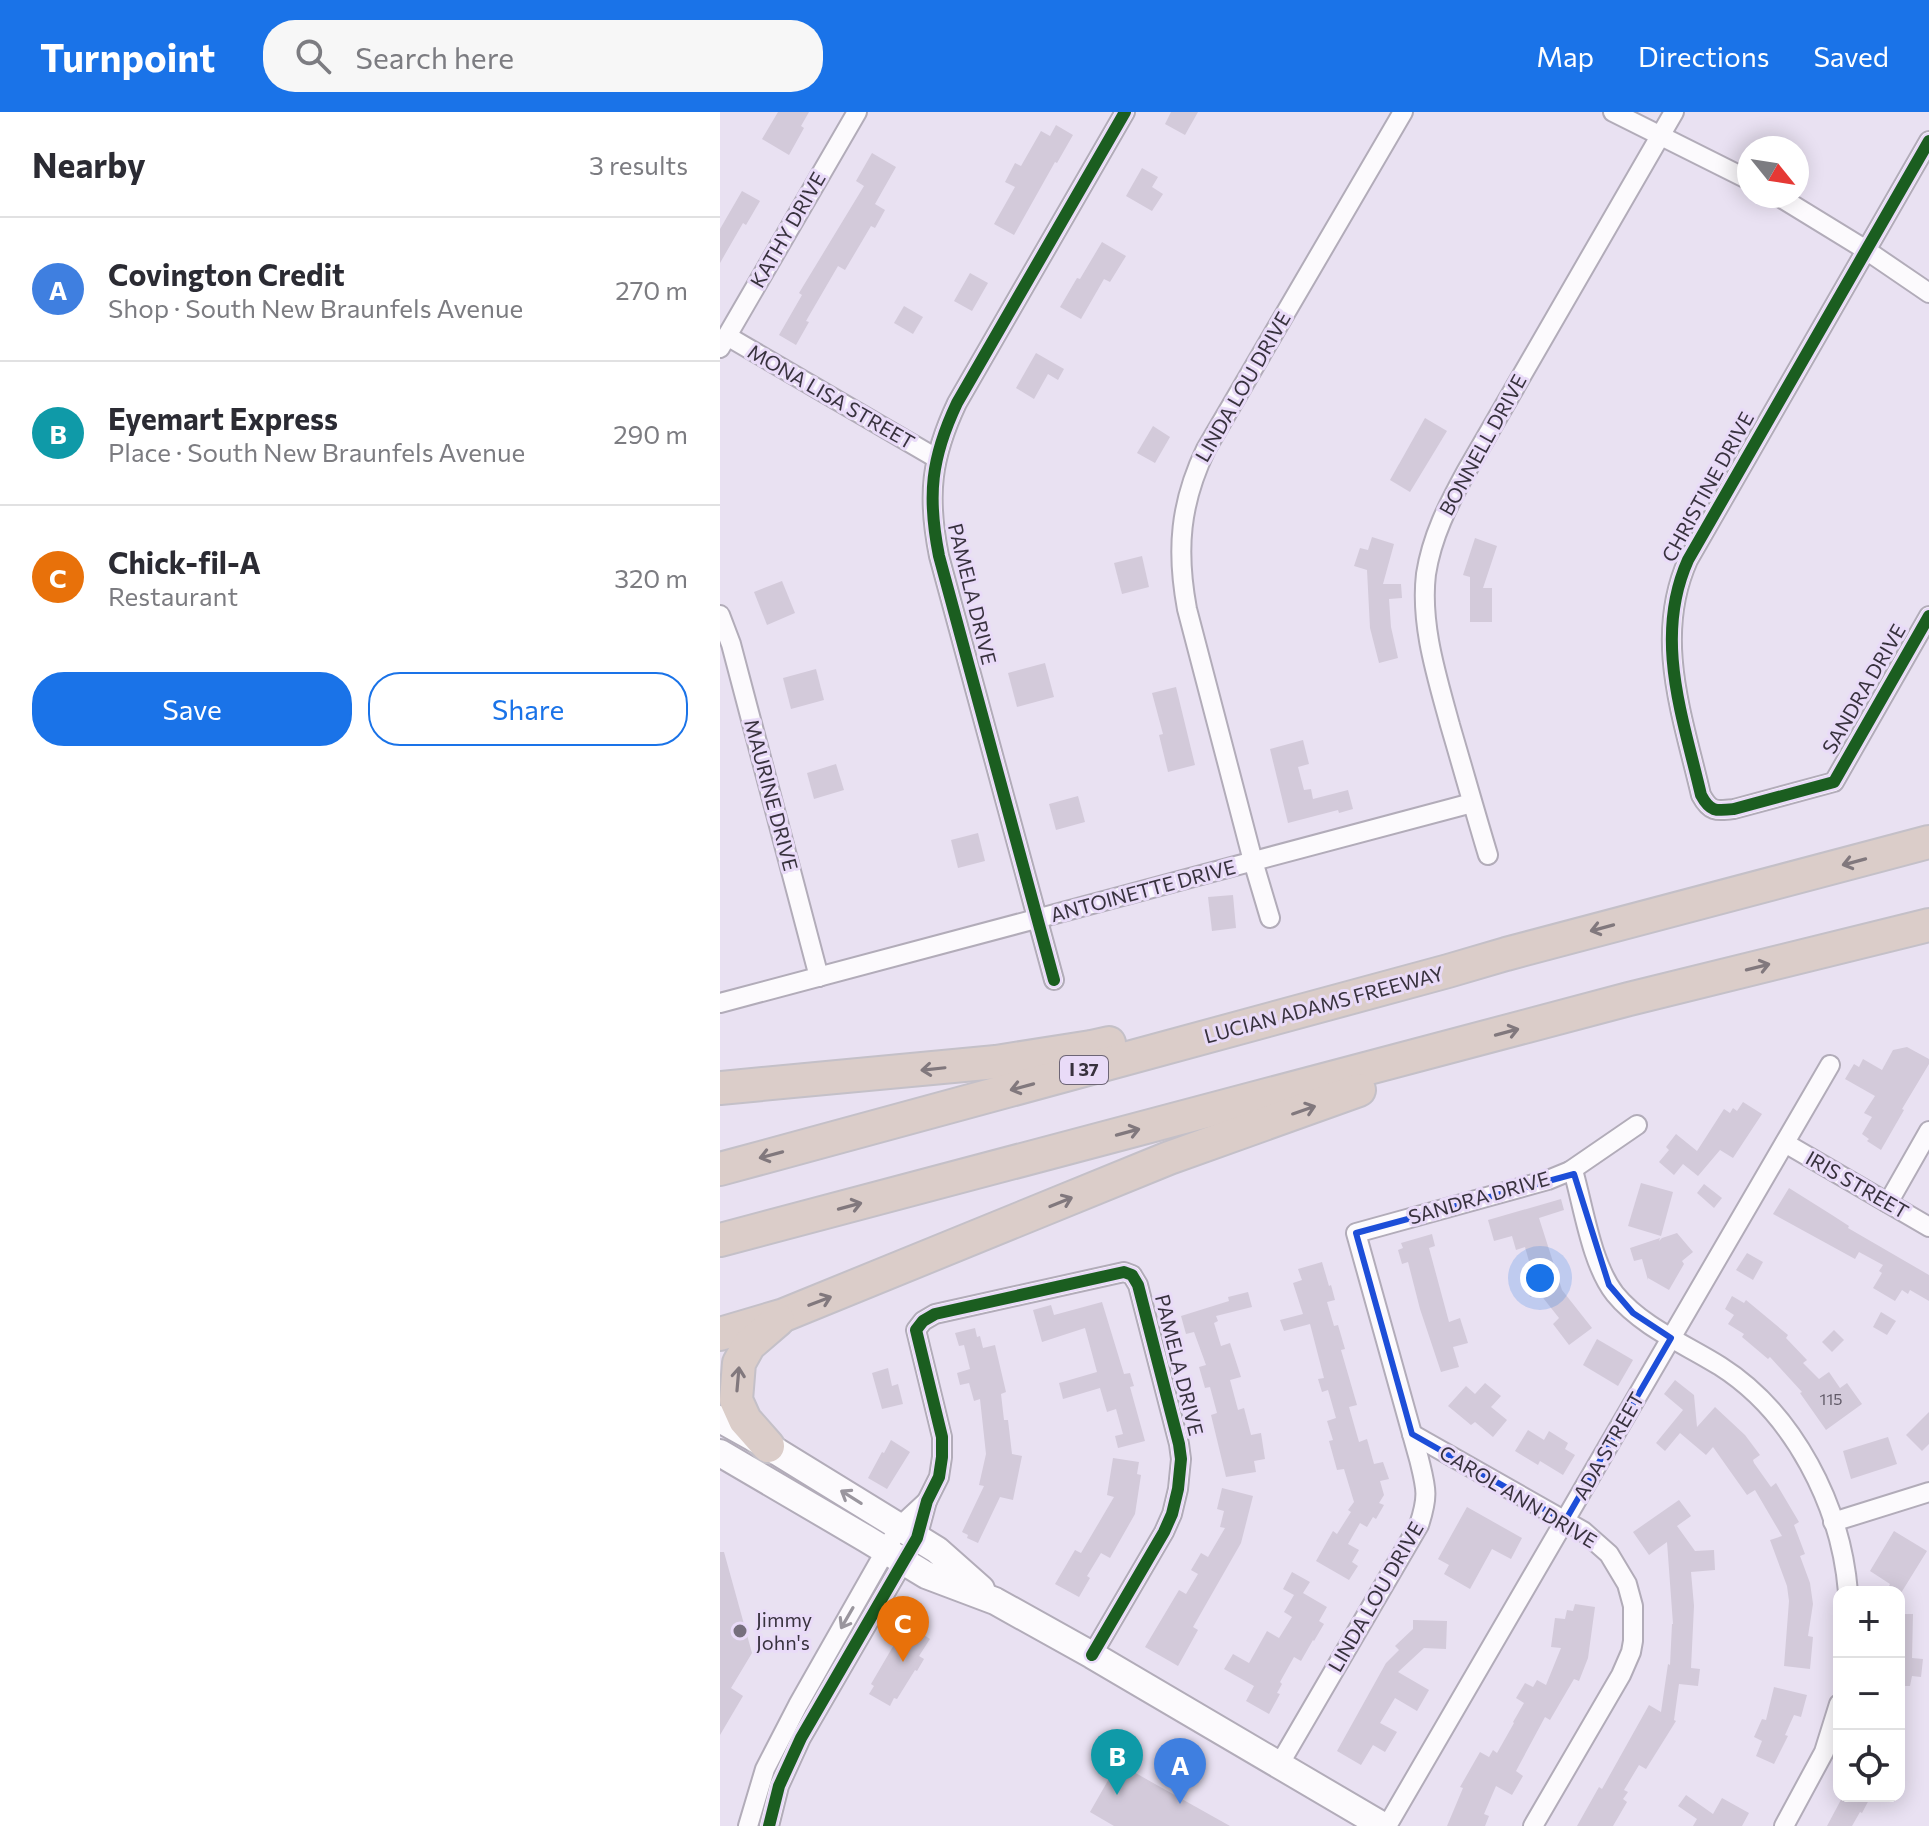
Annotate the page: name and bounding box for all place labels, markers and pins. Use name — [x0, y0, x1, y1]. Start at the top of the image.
pin: C — [877, 1596, 929, 1662]
place label: Jimmy John's — [756, 1607, 812, 1654]
marker: Jimmy John's — [731, 1622, 749, 1640]
pin: B — [1091, 1729, 1143, 1795]
pin: A — [1154, 1738, 1206, 1804]

